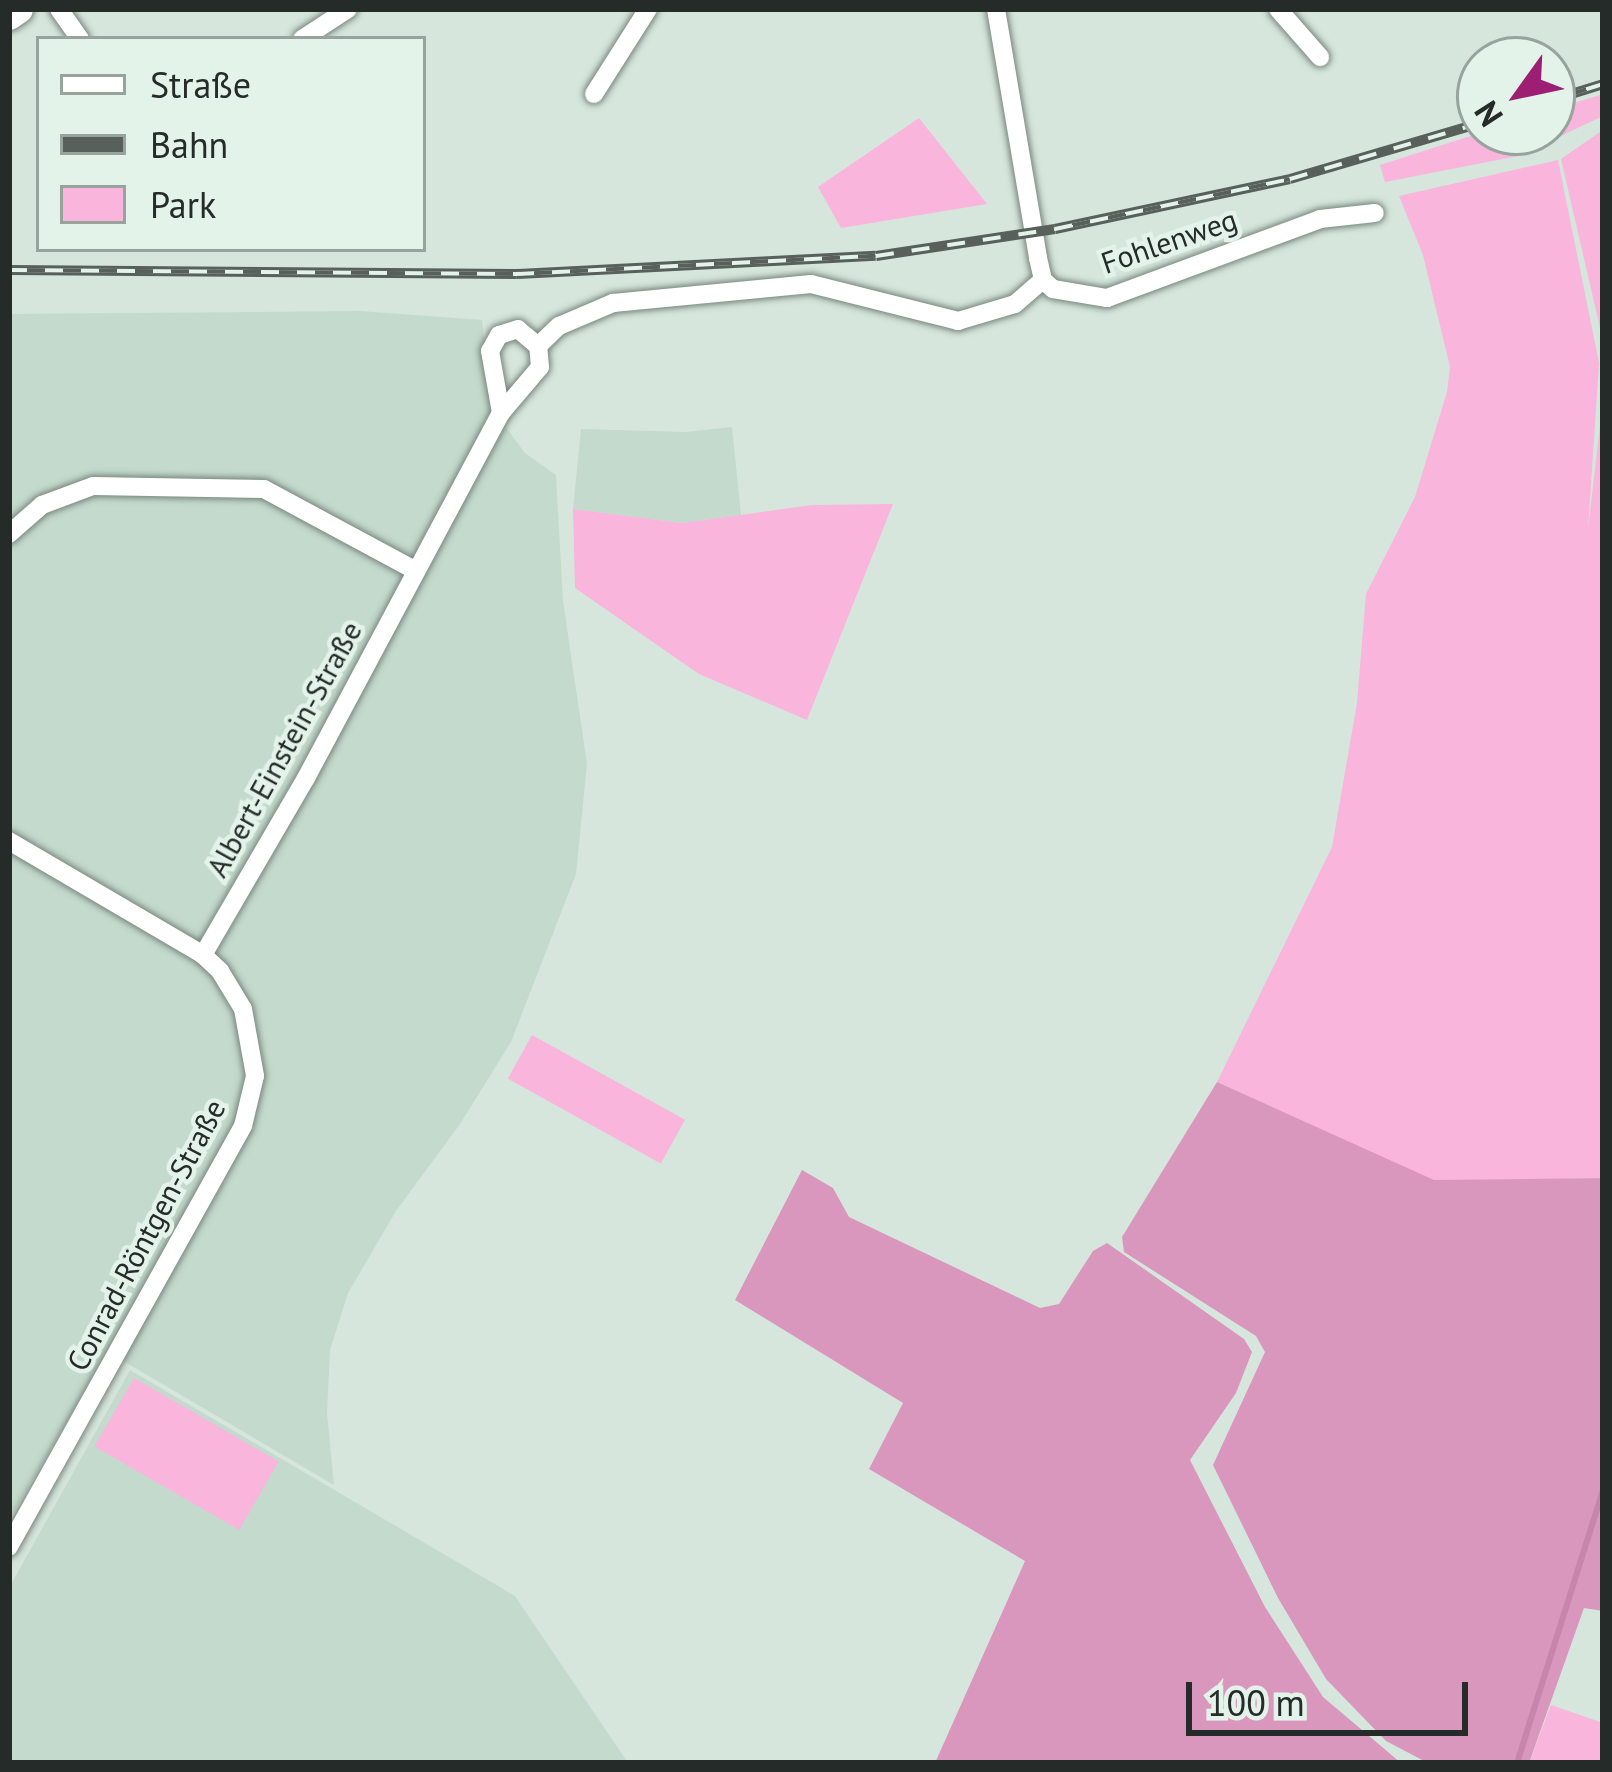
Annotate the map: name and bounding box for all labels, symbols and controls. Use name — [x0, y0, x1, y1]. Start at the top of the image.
legend — [36, 36, 426, 252]
north arrow — [1456, 36, 1576, 156]
text: Straße — [150, 61, 251, 108]
text: N — [1464, 93, 1512, 135]
text: Bahn — [150, 121, 228, 168]
text: Park — [150, 181, 216, 228]
street label: Fohlenweg — [1096, 201, 1242, 281]
street label: Albert-Einstein-Straße — [199, 615, 369, 883]
street label: Conrad-Röntgen-Straße — [59, 1093, 233, 1377]
scale bar — [1192, 1658, 1474, 1732]
text: 100 m — [1207, 1679, 1305, 1726]

